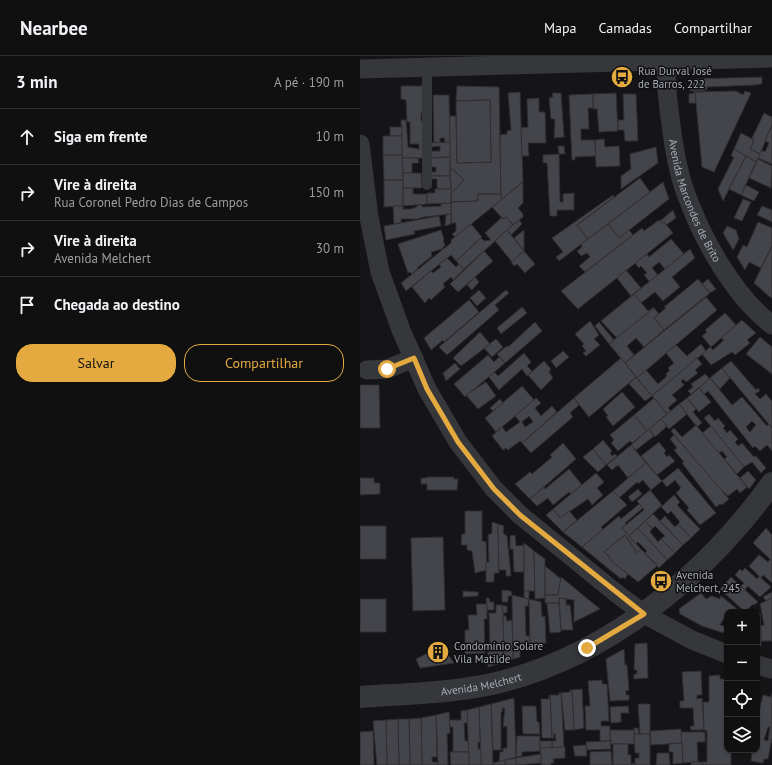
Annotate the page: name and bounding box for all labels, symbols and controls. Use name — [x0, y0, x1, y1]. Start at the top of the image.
text: Nearbee — [20, 16, 88, 40]
text: Mapa — [544, 19, 577, 37]
text: Camadas — [599, 19, 652, 37]
text: Compartilhar — [674, 19, 752, 37]
bus stop icon: Rua Durval José de Barros, 222 — [609, 64, 635, 90]
place label: Rua Durval José de Barros, 222 — [638, 64, 712, 91]
text: 3 min — [16, 71, 57, 93]
text: A pé · 190 m — [274, 74, 344, 91]
icon: ahead — [16, 126, 38, 148]
text: Siga em frente — [54, 127, 147, 146]
text: 10 m — [316, 128, 344, 145]
street label: Avenida Marcondes de Brito — [666, 138, 724, 265]
text: Vire à direita — [54, 175, 137, 194]
icon: right — [16, 182, 38, 204]
text: 150 m — [309, 184, 344, 201]
text: Rua Coronel Pedro Dias de Campos — [54, 194, 248, 211]
text: Vire à direita — [54, 231, 137, 250]
icon: right — [16, 238, 38, 260]
text: 30 m — [316, 240, 344, 257]
text: Avenida Melchert — [54, 250, 151, 267]
icon: arrive — [16, 294, 38, 316]
text: Chegada ao destino — [54, 295, 180, 314]
button: Salvar — [16, 344, 176, 382]
button: Compartilhar — [184, 344, 344, 382]
route start — [378, 360, 396, 378]
bus stop icon: Avenida Melchert, 245 — [648, 568, 674, 594]
place label: Avenida Melchert, 245 — [676, 568, 741, 595]
map controls — [724, 609, 760, 753]
button: + — [724, 609, 760, 645]
building icon: Condomínio Solare Vila Matilde — [425, 639, 451, 665]
place label: Condomínio Solare Vila Matilde — [453, 639, 543, 666]
route end — [578, 639, 596, 657]
button: − — [724, 645, 760, 681]
street label: Avenida Melchert — [440, 669, 524, 698]
button: locate — [724, 681, 760, 717]
button: layers — [724, 717, 760, 753]

